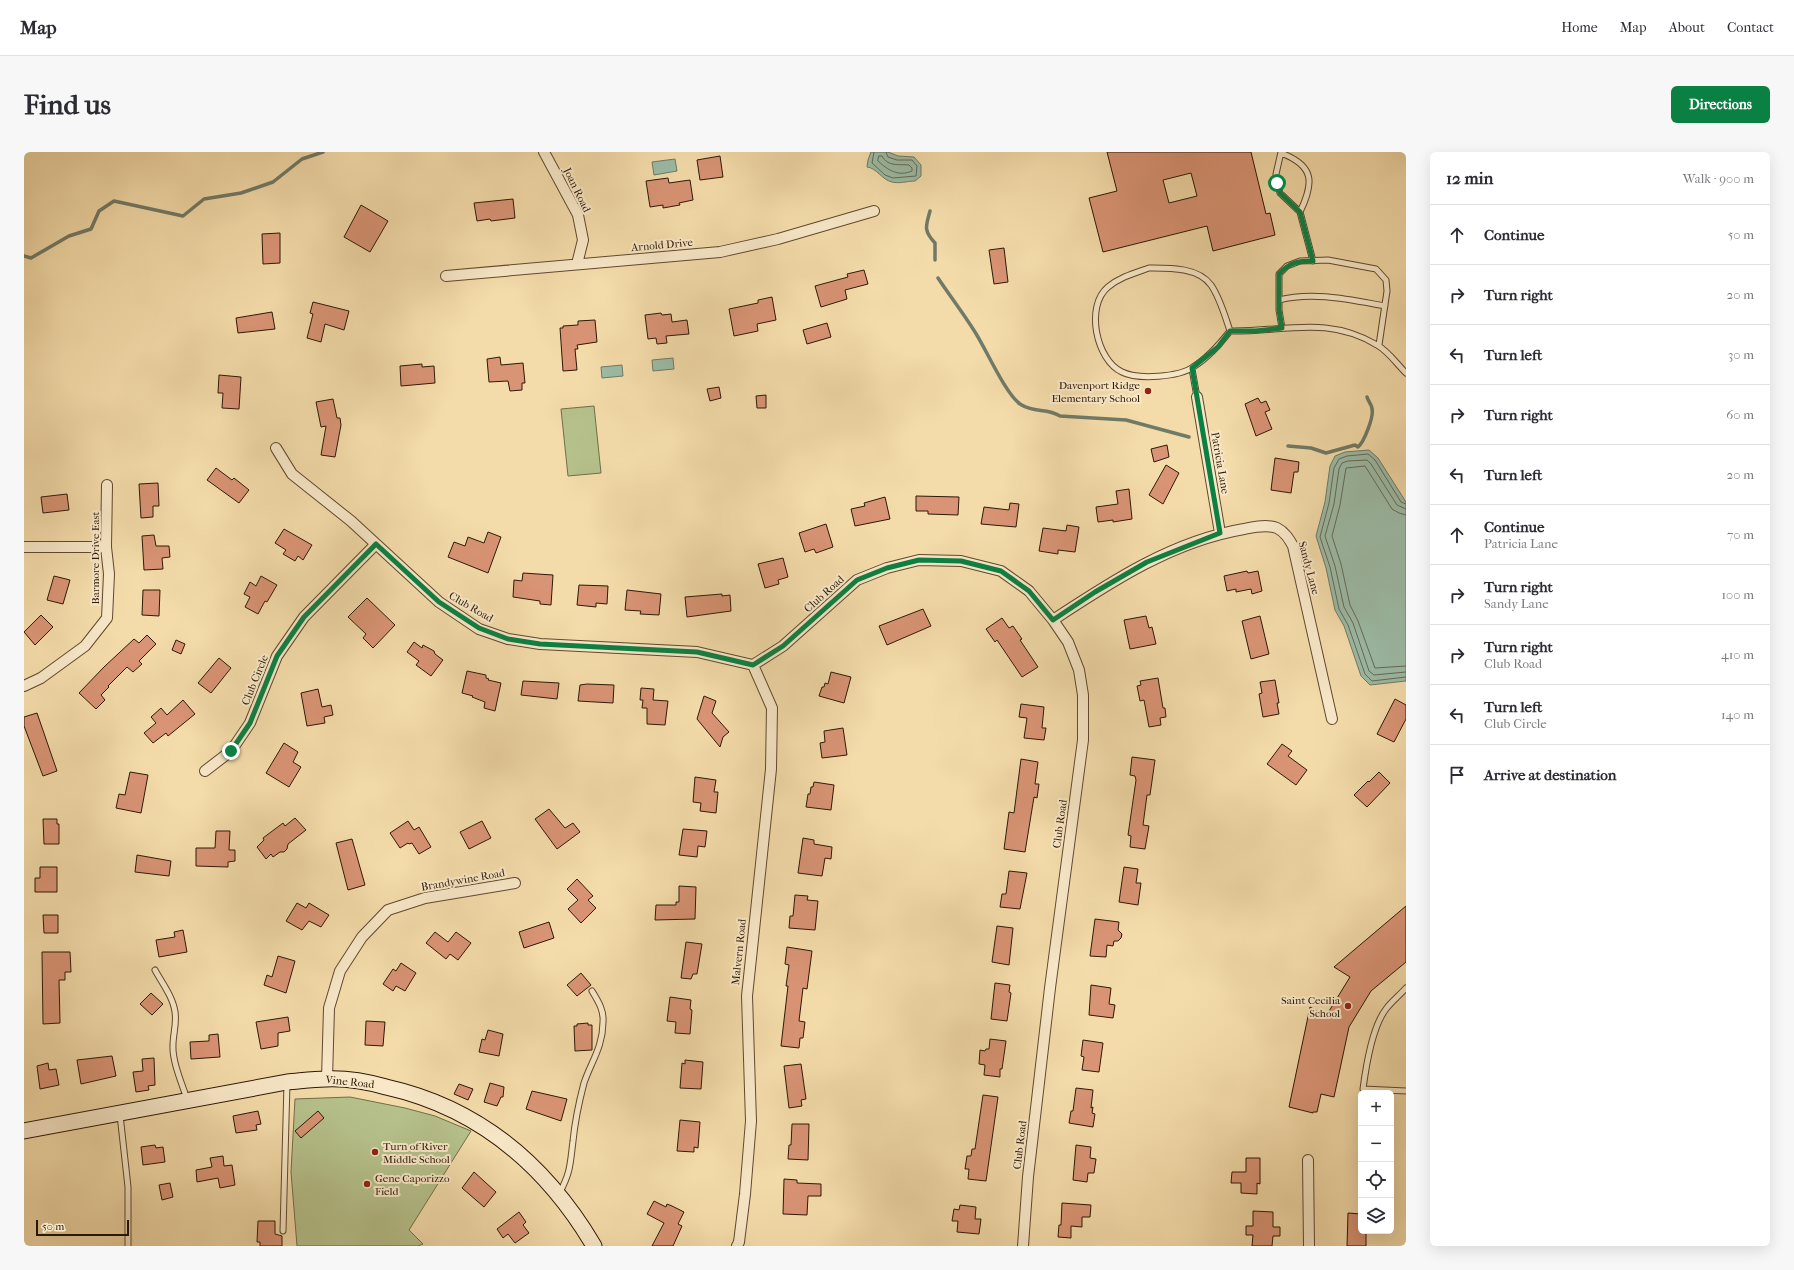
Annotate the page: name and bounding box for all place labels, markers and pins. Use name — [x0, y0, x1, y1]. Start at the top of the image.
place label: Davenport Ridge Elementary School — [1051, 379, 1141, 405]
marker: Davenport Ridge Elementary School — [1143, 386, 1153, 396]
place label: Saint Cecilia School — [1281, 994, 1341, 1020]
marker: Saint Cecilia School — [1343, 1001, 1353, 1011]
place label: Turn of River Middle School — [383, 1140, 450, 1166]
marker: Turn of River Middle School — [370, 1147, 380, 1157]
place label: Gene Caporizzo Field — [375, 1172, 450, 1198]
marker: Gene Caporizzo Field — [362, 1179, 372, 1189]

